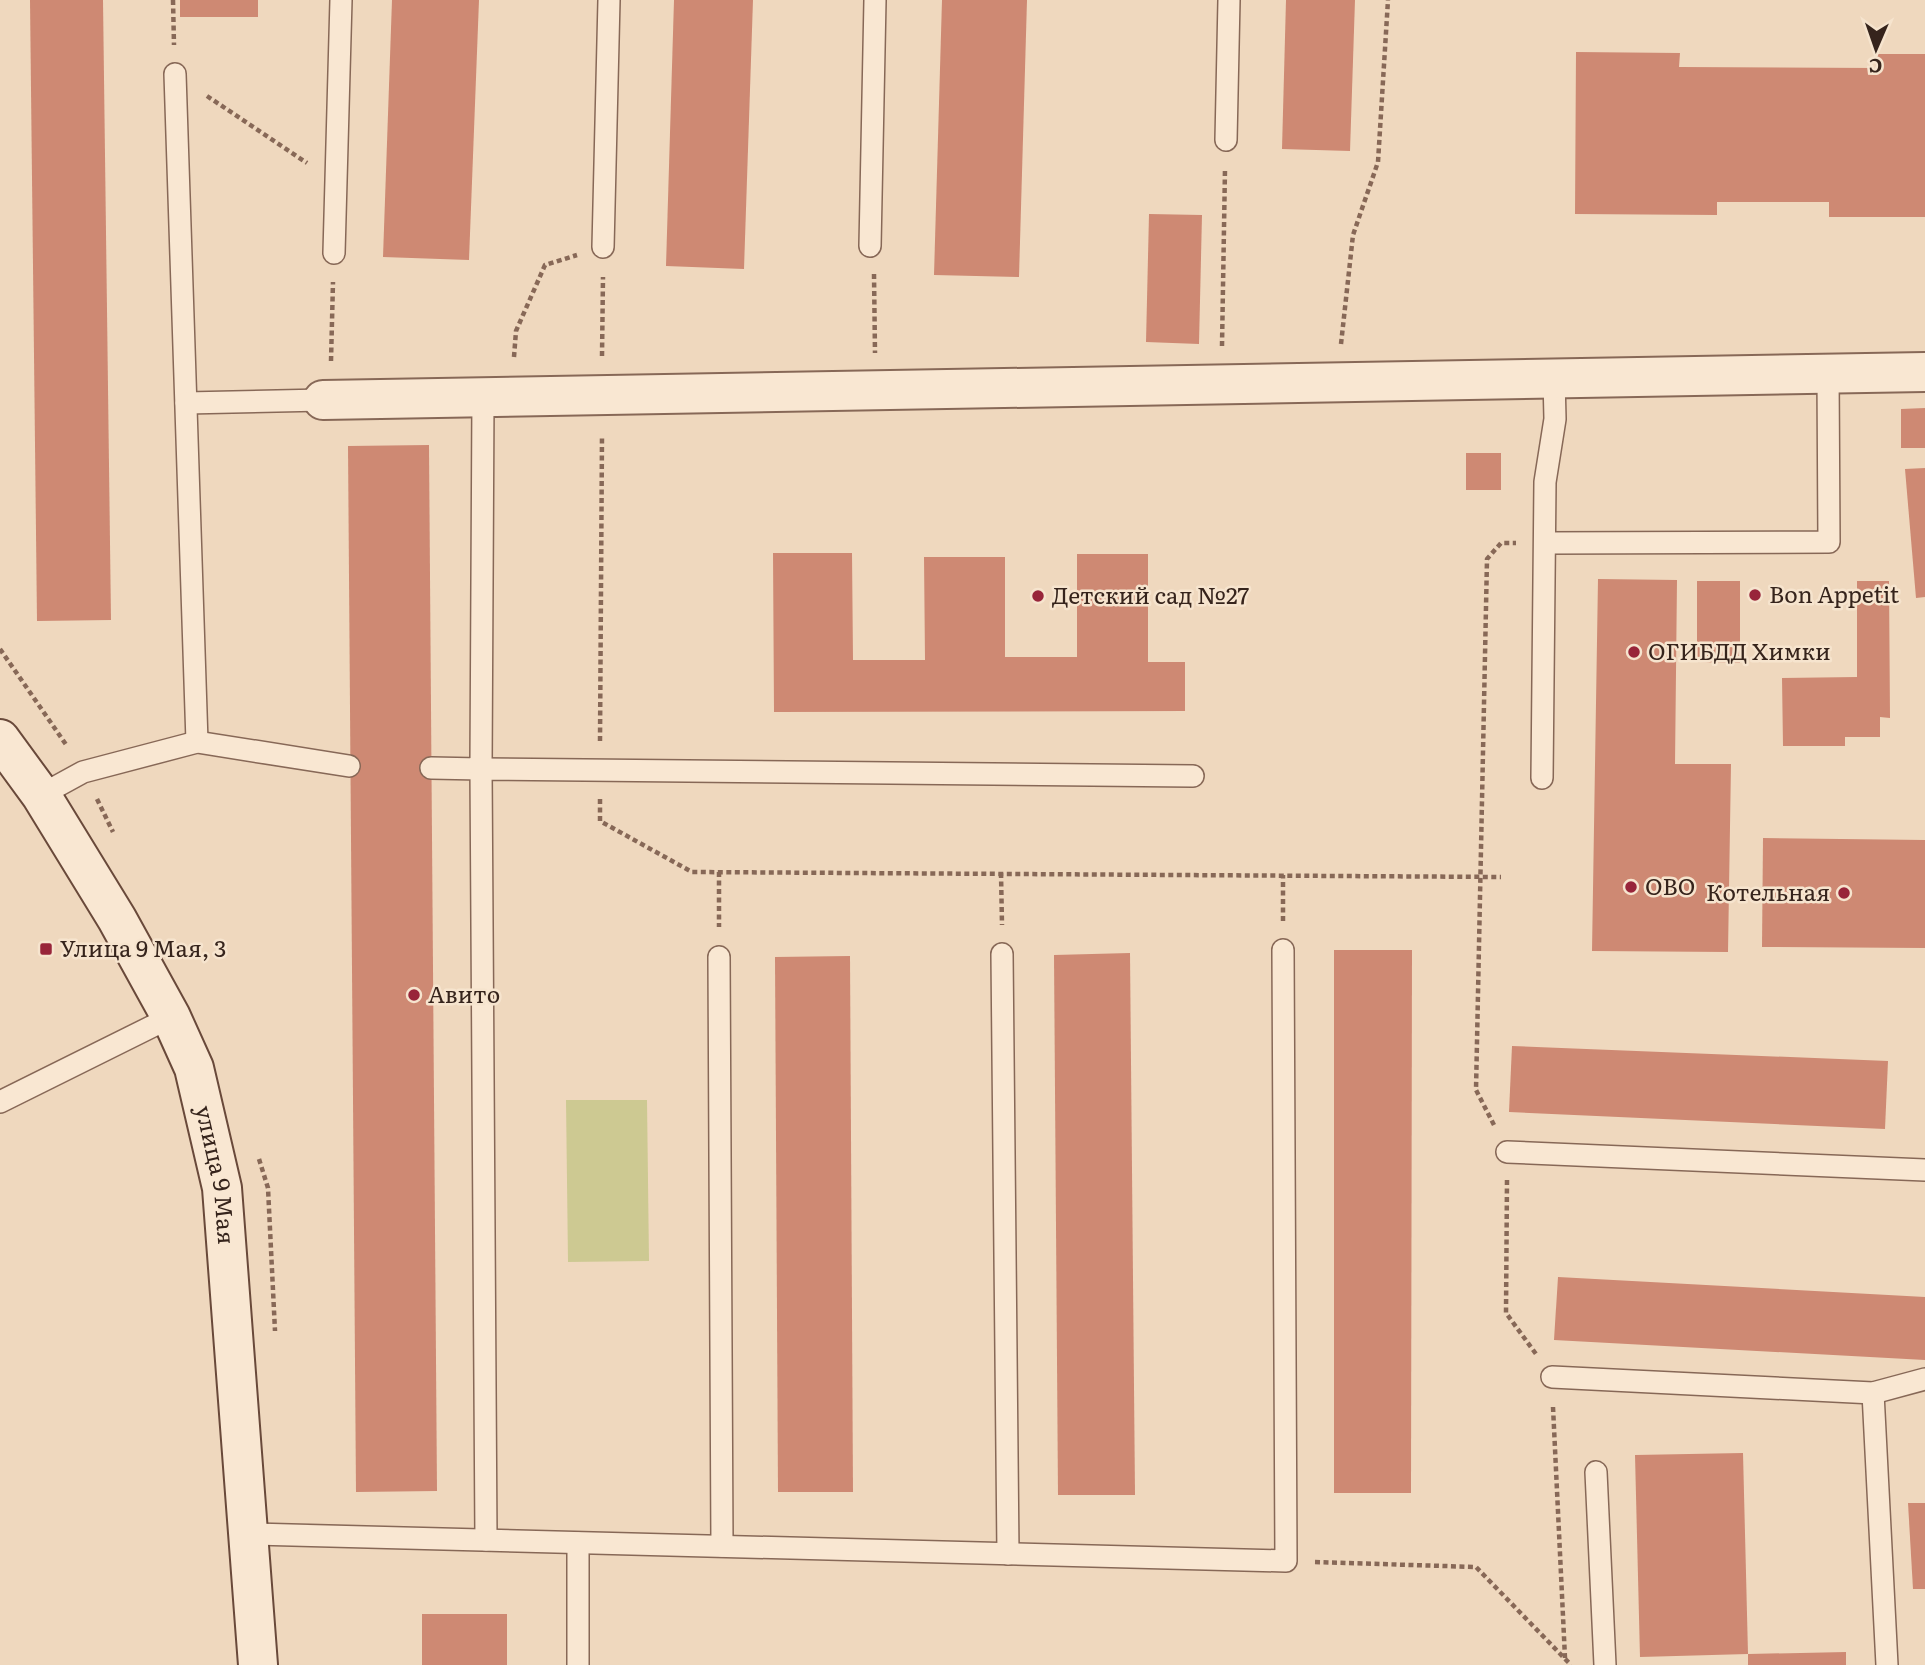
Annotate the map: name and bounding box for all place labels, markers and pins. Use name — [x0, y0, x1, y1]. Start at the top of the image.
place label: Bon Appetit — [1769, 576, 1900, 610]
place label: Детский сад №27 — [1052, 577, 1249, 611]
marker: Bon Appetit — [1747, 587, 1763, 603]
marker: Детский сад №27 — [1030, 588, 1046, 604]
place label: ОГИБДД Химки — [1648, 633, 1831, 667]
marker: ОГИБДД Химки — [1626, 644, 1642, 660]
place label: ОВО — [1645, 868, 1695, 902]
place label: Котельная — [1706, 874, 1830, 908]
marker: ОВО — [1623, 879, 1639, 895]
marker: Котельная — [1836, 885, 1852, 901]
place label: Улица 9 Мая, 3 — [60, 930, 226, 964]
marker: Улица 9 Мая, 3 — [38, 941, 54, 957]
place label: Авито — [428, 976, 500, 1010]
marker: Авито — [406, 987, 422, 1003]

